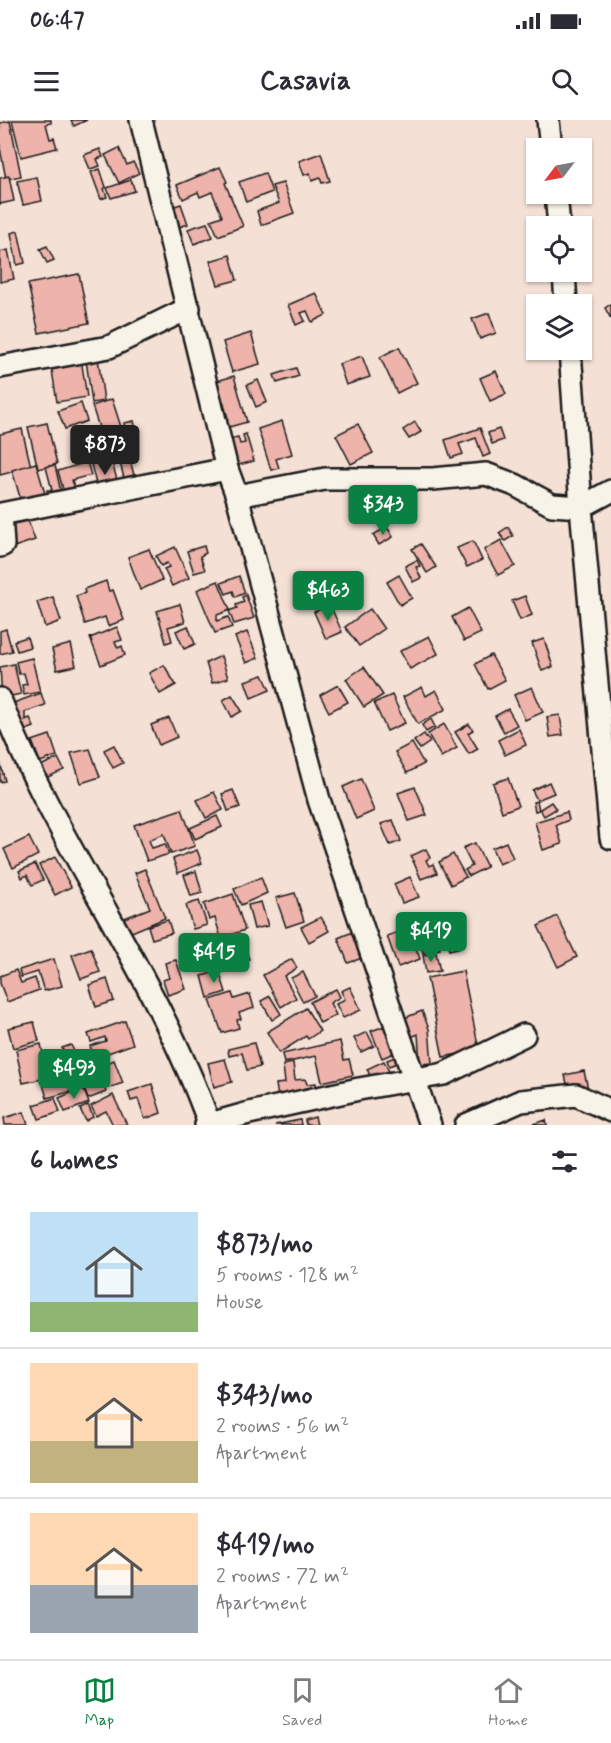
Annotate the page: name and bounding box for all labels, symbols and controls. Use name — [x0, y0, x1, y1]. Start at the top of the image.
text: 06:47 — [30, 7, 84, 35]
text: Casavia — [260, 64, 351, 99]
icon: menu — [30, 65, 63, 98]
icon: search — [548, 65, 581, 98]
north arrow — [526, 138, 592, 204]
map controls — [526, 138, 592, 360]
button: locate — [526, 216, 592, 282]
button: layers — [526, 294, 592, 360]
pin: $873 — [69, 425, 141, 476]
text: $873 — [84, 431, 126, 458]
pin: $343 — [347, 485, 419, 536]
text: $343 — [362, 491, 404, 518]
pin: $463 — [292, 571, 364, 622]
text: $463 — [307, 577, 349, 604]
pin: $419 — [395, 912, 467, 963]
text: $419 — [410, 918, 452, 945]
pin: $415 — [178, 933, 250, 984]
text: $415 — [192, 939, 236, 966]
pin: $493 — [38, 1049, 110, 1100]
text: $493 — [52, 1055, 96, 1082]
text: 6 homes — [30, 1144, 118, 1178]
icon: filters — [548, 1145, 581, 1178]
text: $873/mo — [216, 1228, 313, 1262]
icon: home — [78, 1236, 150, 1308]
text: 5 rooms · 128 m² — [216, 1262, 359, 1289]
text: House — [216, 1289, 263, 1316]
text: $343/mo — [216, 1379, 313, 1413]
icon: home — [78, 1387, 150, 1459]
text: 2 rooms · 56 m² — [216, 1413, 349, 1440]
text: Apartment — [216, 1440, 307, 1467]
text: $419/mo — [216, 1529, 314, 1563]
icon: home — [78, 1537, 150, 1609]
text: 2 rooms · 72 m² — [216, 1563, 349, 1590]
text: Apartment — [216, 1590, 307, 1617]
tab: Map — [83, 1674, 116, 1731]
tab: Saved — [282, 1674, 322, 1731]
tab: Home — [488, 1674, 528, 1731]

